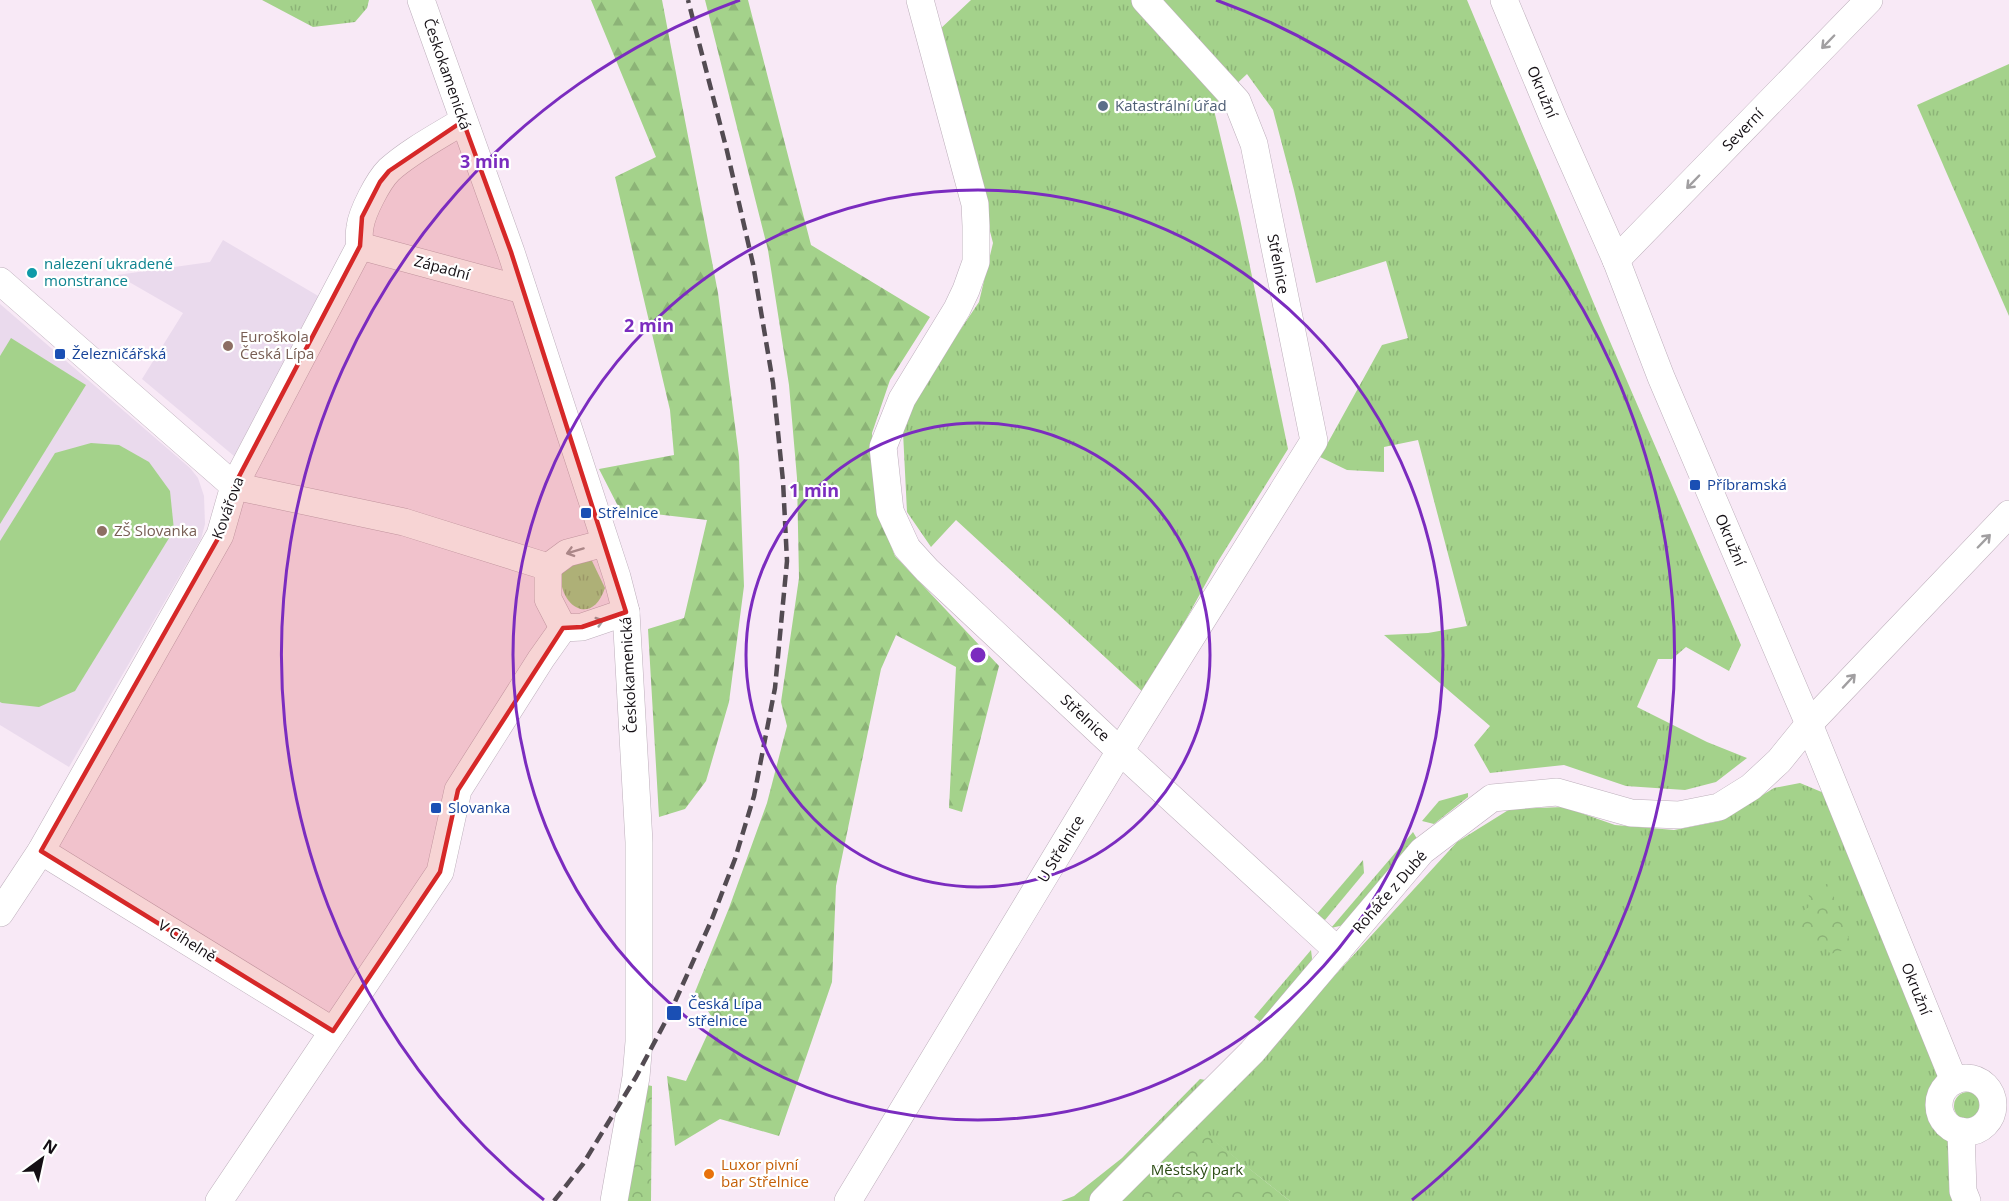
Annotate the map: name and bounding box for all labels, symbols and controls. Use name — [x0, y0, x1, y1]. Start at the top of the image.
street label: Českokamenická — [419, 15, 476, 132]
one-way arrow — [1821, 34, 1835, 49]
street label: Okružní — [1523, 62, 1563, 122]
place label: Katastrální úřad — [1115, 95, 1227, 115]
marker: Katastrální úřad — [1096, 99, 1110, 113]
street label: Severní — [1717, 103, 1768, 155]
text: 3 min — [460, 149, 510, 173]
one-way arrow — [1685, 175, 1700, 190]
street label: Střelnice — [1263, 232, 1295, 295]
street label: Západní — [412, 250, 473, 284]
place label: nalezení ukradené monstrance — [44, 253, 173, 290]
marker: nalezení ukradené monstrance — [25, 266, 39, 280]
text: 2 min — [624, 313, 674, 337]
place label: Euroškola Česká Lípa — [240, 326, 314, 363]
marker: Euroškola Česká Lípa — [221, 339, 235, 353]
place label: Železničářská — [72, 343, 166, 363]
marker: Železničářská — [53, 347, 67, 361]
street label: Kovářova — [207, 474, 248, 542]
place label: Příbramská — [1707, 474, 1787, 494]
text: 1 min — [789, 478, 839, 502]
marker: Příbramská — [1688, 478, 1702, 492]
place label: Střelnice — [598, 502, 659, 522]
marker: Střelnice — [579, 506, 593, 520]
street label: Okružní — [1711, 510, 1751, 570]
place label: ZŠ Slovanka — [114, 520, 197, 540]
marker: ZŠ Slovanka — [95, 524, 109, 538]
one-way arrow — [1976, 533, 1991, 548]
one-way arrow — [566, 546, 585, 557]
one-way arrow — [585, 616, 604, 627]
street label: Českokamenická — [615, 616, 641, 734]
centre of rings — [968, 645, 988, 665]
one-way arrow — [1842, 674, 1856, 689]
street label: Střelnice — [1057, 689, 1115, 745]
place label: Slovanka — [448, 797, 510, 817]
marker: Slovanka — [429, 801, 443, 815]
street label: U Střelnice — [1032, 811, 1088, 886]
street label: Roháče z Dubé — [1348, 846, 1431, 937]
street label: V Cihelně — [155, 914, 220, 966]
street label: Okružní — [1897, 959, 1937, 1019]
place label: Česká Lípa střelnice — [688, 993, 762, 1030]
marker: Česká Lípa střelnice — [665, 1004, 683, 1022]
north arrow — [12, 1129, 72, 1189]
text: N — [39, 1134, 62, 1159]
place label: Luxor pivní bar Střelnice — [721, 1154, 809, 1191]
park label: Městský park — [1151, 1159, 1243, 1179]
marker: Luxor pivní bar Střelnice — [702, 1167, 716, 1181]

